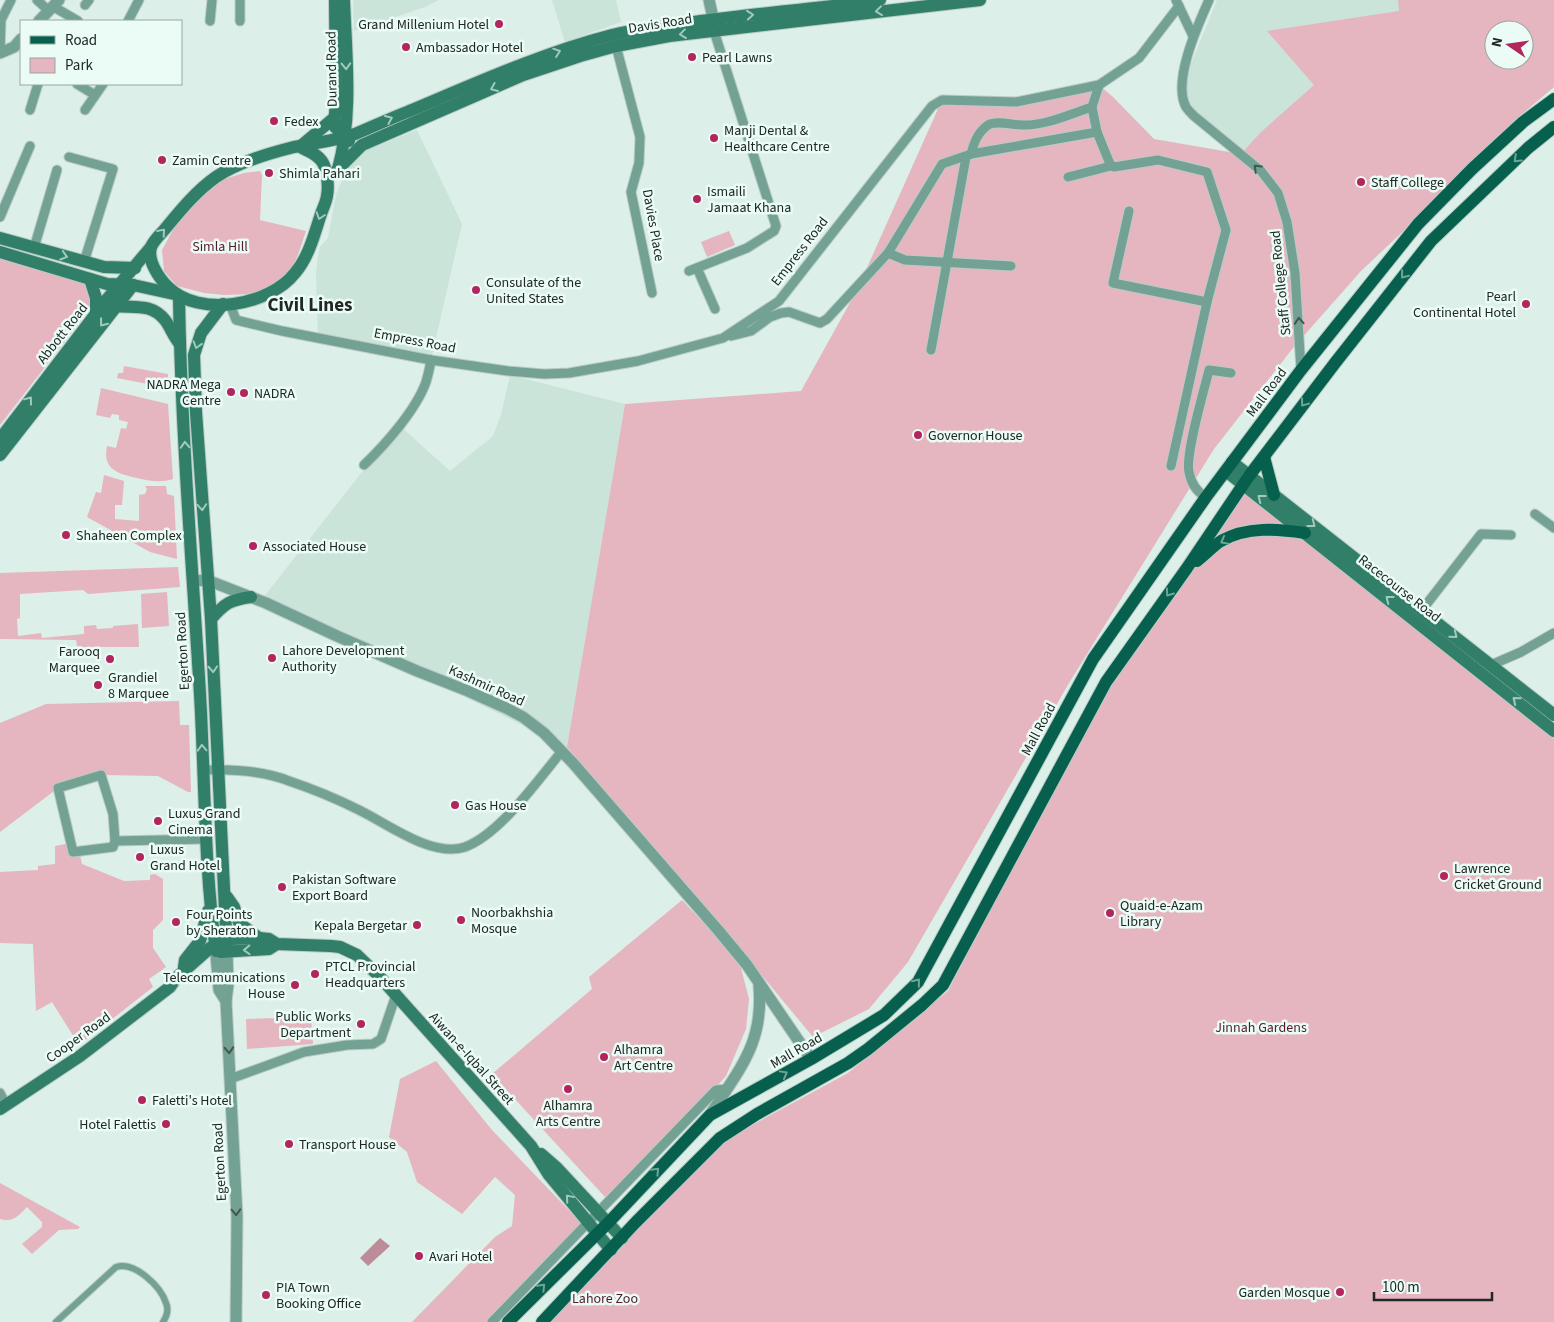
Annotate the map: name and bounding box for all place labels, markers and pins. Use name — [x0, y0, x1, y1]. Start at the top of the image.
place label: Grand Millenium Hotel — [358, 15, 489, 35]
marker: Grand Millenium Hotel — [493, 18, 505, 30]
place label: Ambassador Hotel — [416, 38, 524, 58]
marker: Ambassador Hotel — [400, 41, 412, 53]
place label: Pearl Lawns — [702, 48, 772, 68]
marker: Pearl Lawns — [686, 51, 698, 63]
place label: Fedex — [284, 112, 319, 132]
marker: Fedex — [268, 115, 280, 127]
place label: Manji Dental & Healthcare Centre — [724, 121, 830, 157]
marker: Manji Dental & Healthcare Centre — [708, 132, 720, 144]
place label: Zamin Centre — [172, 151, 251, 171]
marker: Zamin Centre — [156, 154, 168, 166]
place label: Shimla Pahari — [279, 164, 360, 184]
marker: Shimla Pahari — [263, 167, 275, 179]
place label: Staff College — [1371, 173, 1444, 193]
marker: Staff College — [1355, 176, 1367, 188]
place label: Ismaili Jamaat Khana — [707, 182, 791, 218]
marker: Ismaili Jamaat Khana — [691, 193, 703, 205]
place label: Consulate of the United States — [486, 273, 581, 309]
marker: Consulate of the United States — [470, 284, 482, 296]
place label: Pearl Continental Hotel — [1413, 287, 1516, 323]
marker: Pearl Continental Hotel — [1520, 298, 1532, 310]
place label: NADRA Mega Centre — [147, 375, 221, 411]
place label: NADRA — [254, 384, 295, 404]
marker: NADRA Mega Centre — [225, 386, 237, 398]
marker: NADRA — [238, 387, 250, 399]
place label: Governor House — [928, 426, 1023, 446]
marker: Governor House — [912, 429, 924, 441]
place label: Shaheen Complex — [76, 526, 182, 546]
marker: Shaheen Complex — [60, 529, 72, 541]
place label: Associated House — [263, 537, 366, 557]
marker: Associated House — [247, 540, 259, 552]
place label: Lahore Development Authority — [282, 641, 405, 677]
place label: Farooq Marquee — [49, 642, 100, 678]
marker: Lahore Development Authority — [266, 652, 278, 664]
marker: Farooq Marquee — [104, 653, 116, 665]
place label: Grandiel 8 Marquee — [108, 668, 169, 704]
marker: Grandiel 8 Marquee — [92, 679, 104, 691]
place label: Gas House — [465, 796, 527, 816]
marker: Gas House — [449, 799, 461, 811]
place label: Luxus Grand Cinema — [168, 804, 240, 840]
marker: Luxus Grand Cinema — [152, 815, 164, 827]
place label: Luxus Grand Hotel — [150, 840, 220, 876]
marker: Luxus Grand Hotel — [134, 851, 146, 863]
place label: Lawrence Cricket Ground — [1454, 859, 1542, 895]
place label: Pakistan Software Export Board — [292, 870, 396, 906]
marker: Lawrence Cricket Ground — [1438, 870, 1450, 882]
marker: Pakistan Software Export Board — [276, 881, 288, 893]
place label: Quaid-e-Azam Library — [1120, 896, 1203, 932]
place label: Noorbakhshia Mosque — [471, 903, 553, 939]
place label: Four Points by Sheraton — [186, 905, 256, 941]
marker: Quaid-e-Azam Library — [1104, 907, 1116, 919]
marker: Noorbakhshia Mosque — [455, 914, 467, 926]
marker: Four Points by Sheraton — [170, 916, 182, 928]
place label: Kepala Bergetar — [314, 916, 407, 936]
marker: Kepala Bergetar — [411, 919, 423, 931]
place label: PTCL Provincial Headquarters — [325, 957, 416, 993]
place label: Telecommunications House — [163, 968, 285, 1004]
marker: PTCL Provincial Headquarters — [309, 968, 321, 980]
marker: Telecommunications House — [289, 979, 301, 991]
place label: Public Works Department — [275, 1007, 351, 1043]
marker: Public Works Department — [355, 1018, 367, 1030]
place label: Alhamra Art Centre — [614, 1040, 673, 1076]
marker: Alhamra Art Centre — [598, 1051, 610, 1063]
marker: Alhamra Arts Centre — [562, 1083, 574, 1095]
place label: Faletti's Hotel — [152, 1091, 232, 1111]
marker: Faletti's Hotel — [136, 1094, 148, 1106]
place label: Alhamra Arts Centre — [536, 1096, 600, 1132]
place label: Hotel Falettis — [79, 1115, 156, 1135]
marker: Hotel Falettis — [160, 1118, 172, 1130]
place label: Transport House — [299, 1135, 396, 1155]
marker: Transport House — [283, 1138, 295, 1150]
place label: Avari Hotel — [429, 1247, 493, 1267]
marker: Avari Hotel — [413, 1250, 425, 1262]
place label: PIA Town Booking Office — [276, 1278, 361, 1314]
place label: Garden Mosque — [1238, 1283, 1330, 1303]
marker: Garden Mosque — [1334, 1286, 1346, 1298]
marker: PIA Town Booking Office — [260, 1289, 272, 1301]

